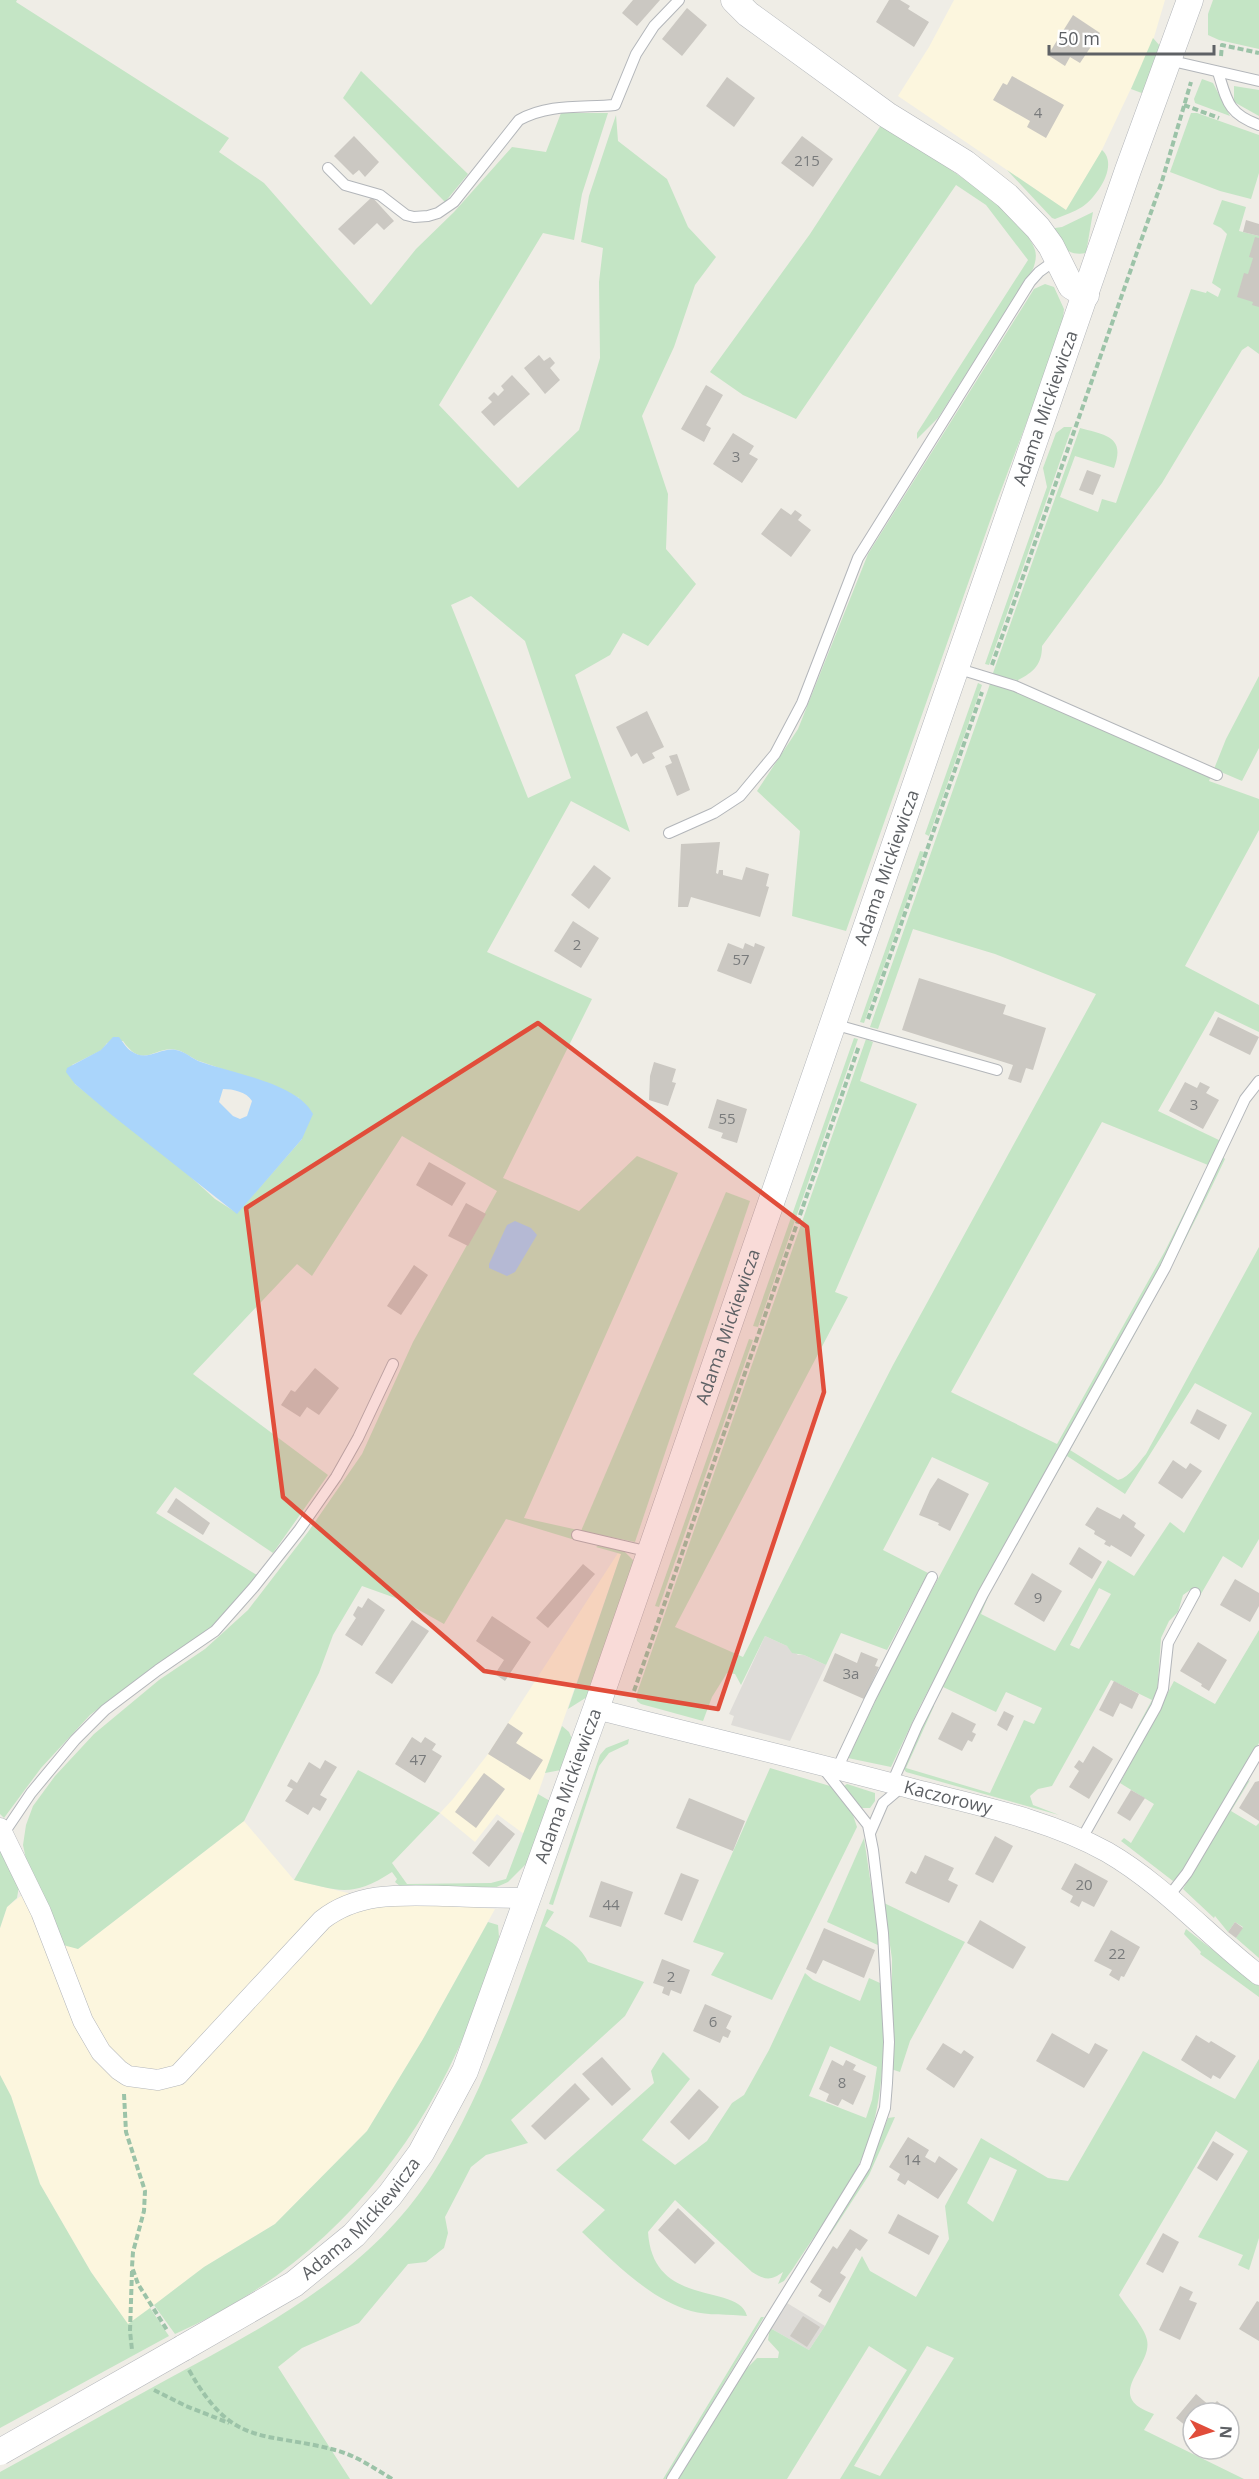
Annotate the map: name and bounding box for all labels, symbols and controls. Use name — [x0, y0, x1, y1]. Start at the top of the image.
scale bar — [1049, 18, 1214, 56]
text: 50 m — [1058, 26, 1100, 50]
house number: 4 — [1034, 102, 1043, 122]
house number: 215 — [794, 150, 820, 170]
street label: Adama Mickiewicza — [1007, 327, 1083, 489]
house number: 3 — [732, 446, 740, 466]
street label: Adama Mickiewicza — [848, 786, 924, 948]
house number: 2 — [573, 934, 581, 954]
house number: 57 — [732, 949, 750, 969]
house number: 3 — [1190, 1094, 1198, 1114]
house number: 55 — [718, 1108, 736, 1128]
street label: Adama Mickiewicza — [689, 1246, 765, 1407]
house number: 9 — [1034, 1587, 1042, 1607]
house number: 3a — [843, 1663, 859, 1683]
street label: Adama Mickiewicza — [528, 1705, 606, 1866]
house number: 47 — [409, 1749, 427, 1769]
street label: Kaczorowy — [901, 1774, 996, 1820]
house number: 20 — [1075, 1874, 1093, 1894]
house number: 44 — [602, 1894, 620, 1914]
house number: 22 — [1108, 1943, 1126, 1963]
house number: 2 — [667, 1966, 675, 1986]
house number: 6 — [709, 2011, 717, 2031]
house number: 8 — [838, 2072, 846, 2092]
house number: 14 — [903, 2149, 921, 2169]
street label: Adama Mickiewicza — [295, 2152, 425, 2285]
north arrow — [1181, 2401, 1241, 2461]
text: N — [1215, 2425, 1237, 2439]

